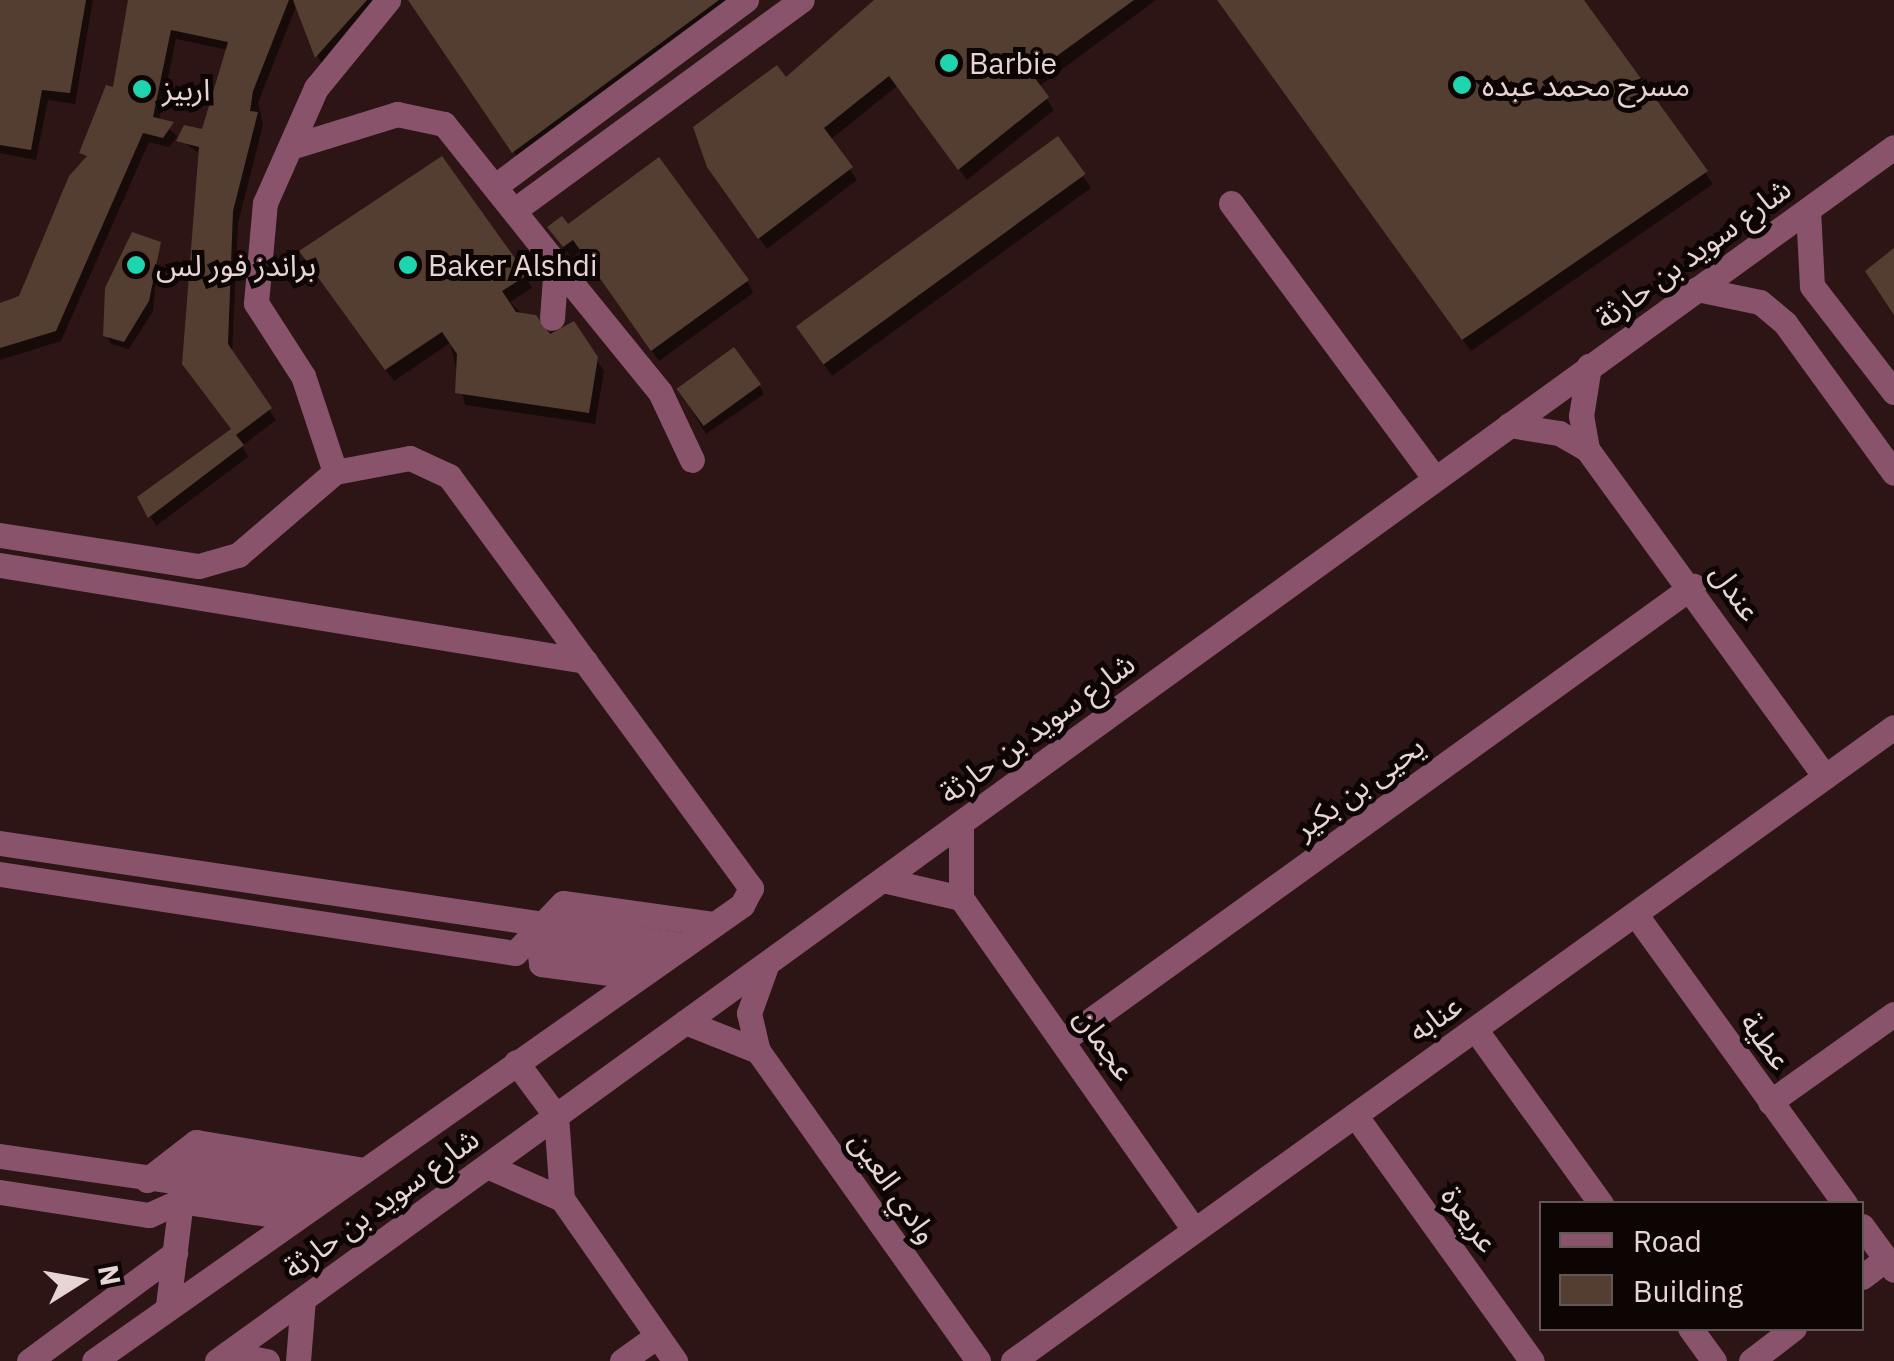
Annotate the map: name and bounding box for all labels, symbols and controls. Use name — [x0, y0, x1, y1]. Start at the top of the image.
place label: Barbie — [969, 45, 1057, 81]
marker: Barbie — [938, 52, 960, 74]
place label: مسرح محمد عبده — [1482, 67, 1690, 103]
place label: اربيز — [162, 71, 210, 107]
marker: مسرح محمد عبده — [1451, 74, 1473, 96]
marker: اربيز — [131, 78, 153, 100]
street label: شارع سويد بن حارثة — [1588, 170, 1798, 336]
place label: براندز فور لس — [156, 247, 316, 283]
place label: Baker Alshdi — [428, 247, 597, 283]
marker: براندز فور لس — [125, 254, 147, 276]
marker: Baker Alshdi — [397, 254, 419, 276]
street label: عندل — [1703, 556, 1769, 628]
street label: شارع سويد بن حارثة — [932, 645, 1142, 811]
street label: يحيى بن بكير — [1287, 728, 1431, 846]
street label: عنابه — [1401, 987, 1469, 1049]
street label: عجمان — [1067, 1001, 1143, 1087]
street label: عطية — [1733, 1005, 1799, 1077]
street label: شارع سويد بن حارثة — [276, 1120, 486, 1286]
street label: وادي العين — [842, 1124, 946, 1250]
street label: عريعرة — [1434, 1179, 1506, 1259]
legend — [1539, 1201, 1864, 1331]
text: Road — [1633, 1221, 1702, 1260]
north arrow — [30, 1231, 130, 1331]
text: N — [90, 1262, 130, 1289]
text: Building — [1633, 1271, 1743, 1310]

